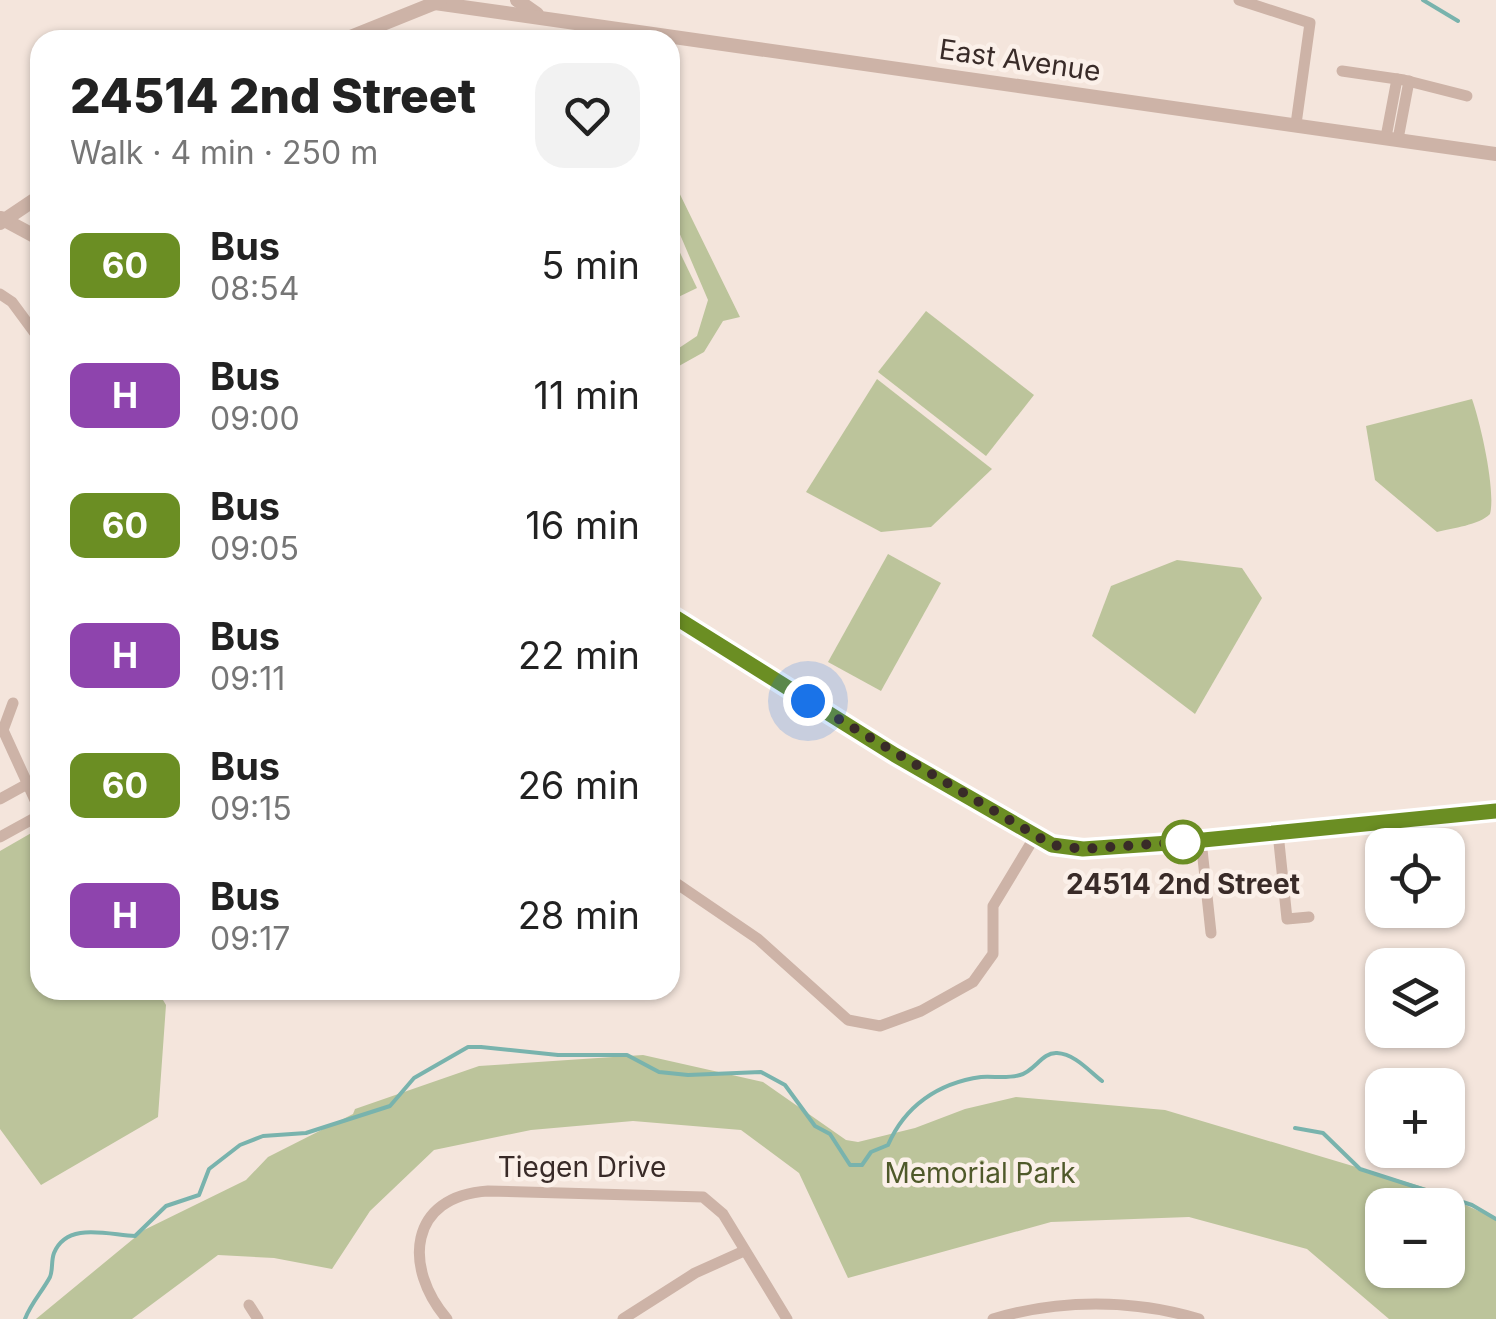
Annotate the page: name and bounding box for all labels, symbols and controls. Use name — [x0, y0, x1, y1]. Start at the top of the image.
street label: East Avenue — [937, 32, 1103, 88]
button: heart — [535, 63, 640, 168]
text: 24514 2nd Street — [70, 66, 476, 125]
text: Walk · 4 min · 250 m — [70, 133, 378, 172]
text: Bus — [210, 223, 280, 269]
text: 5 min — [541, 242, 640, 288]
text: 60 — [102, 244, 148, 286]
text: 08:54 — [210, 269, 299, 308]
text: Bus — [210, 353, 280, 399]
text: 11 min — [533, 372, 640, 418]
text: H — [112, 374, 138, 416]
text: 09:00 — [210, 399, 300, 438]
text: Bus — [210, 483, 280, 529]
text: 16 min — [525, 502, 640, 548]
text: 60 — [102, 504, 148, 546]
text: 09:05 — [210, 529, 299, 568]
text: Bus — [210, 613, 280, 659]
text: 22 min — [518, 632, 640, 678]
text: H — [112, 634, 138, 676]
text: 09:11 — [210, 659, 285, 698]
your location — [783, 676, 833, 726]
text: Bus — [210, 743, 280, 789]
text: 26 min — [518, 762, 640, 808]
text: 60 — [102, 764, 148, 806]
text: 09:15 — [210, 789, 292, 828]
marker: 24514 2nd Street — [1162, 821, 1204, 863]
map controls — [1365, 828, 1465, 1288]
button: locate — [1365, 828, 1465, 928]
place label: 24514 2nd Street — [1066, 867, 1300, 901]
text: Bus — [210, 873, 280, 919]
text: 28 min — [518, 892, 640, 938]
text: H — [112, 894, 138, 936]
text: 09:17 — [210, 919, 290, 958]
button: layers — [1365, 948, 1465, 1048]
button: + — [1365, 1068, 1465, 1168]
street label: Tiegen Drive — [498, 1150, 666, 1184]
park label: Memorial Park — [884, 1156, 1076, 1190]
button: − — [1365, 1188, 1465, 1288]

